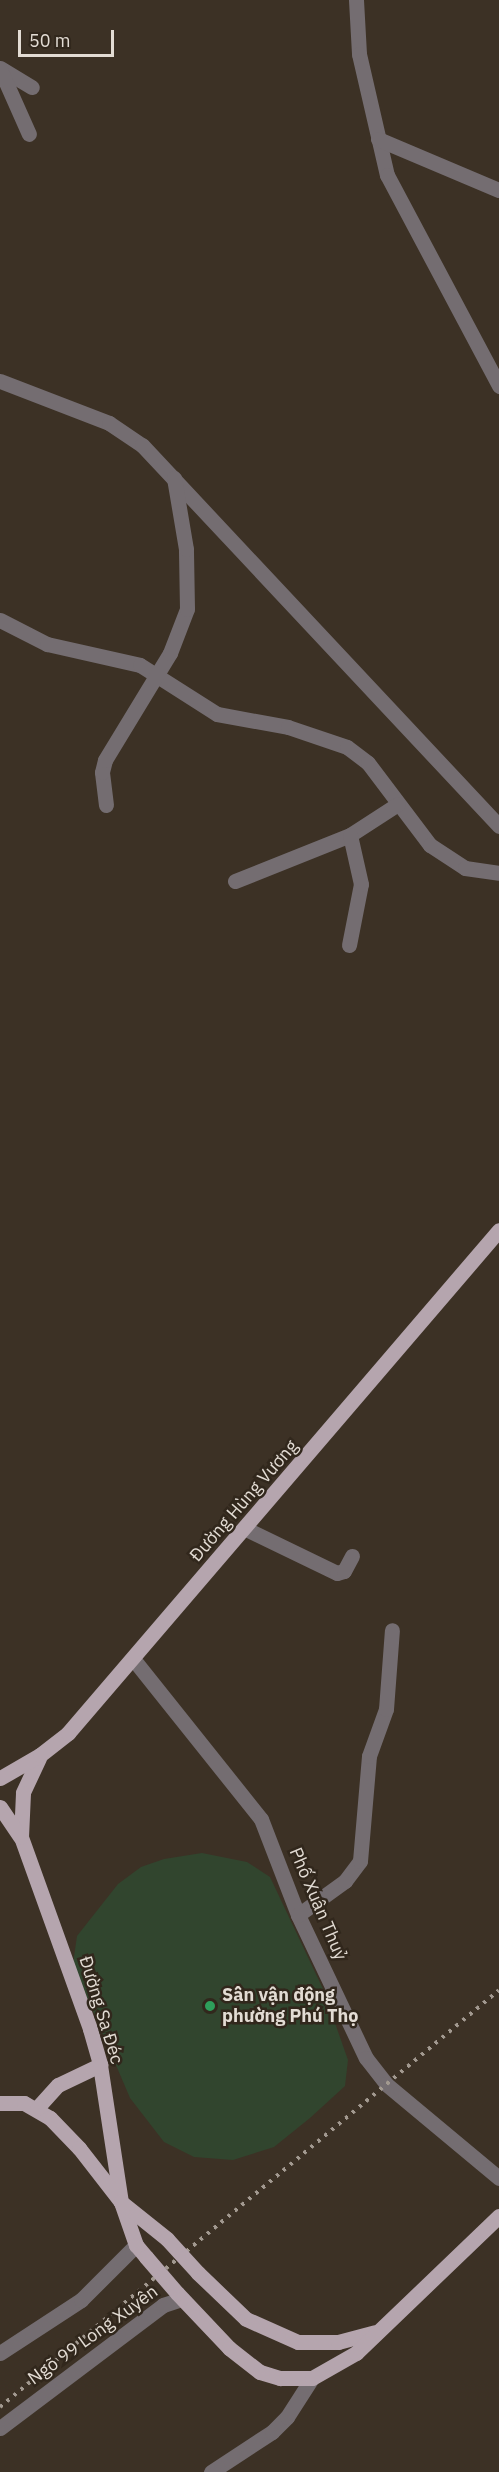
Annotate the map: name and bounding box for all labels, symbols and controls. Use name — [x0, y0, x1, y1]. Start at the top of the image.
scale bar — [21, 18, 117, 56]
text: 50 m — [29, 29, 71, 52]
street label: Đường Hùng Vương — [185, 1436, 303, 1566]
street label: Phố Xuân Thuỷ — [285, 1844, 351, 1964]
street label: Đường Sa Đéc — [74, 1953, 128, 2067]
place label: Sân vận động phường Phú Thọ — [222, 1985, 358, 2028]
marker: Sân vận động phường Phú Thọ — [203, 1999, 217, 2013]
street label: Ngõ 99 Long Xuyên — [24, 2281, 162, 2389]

